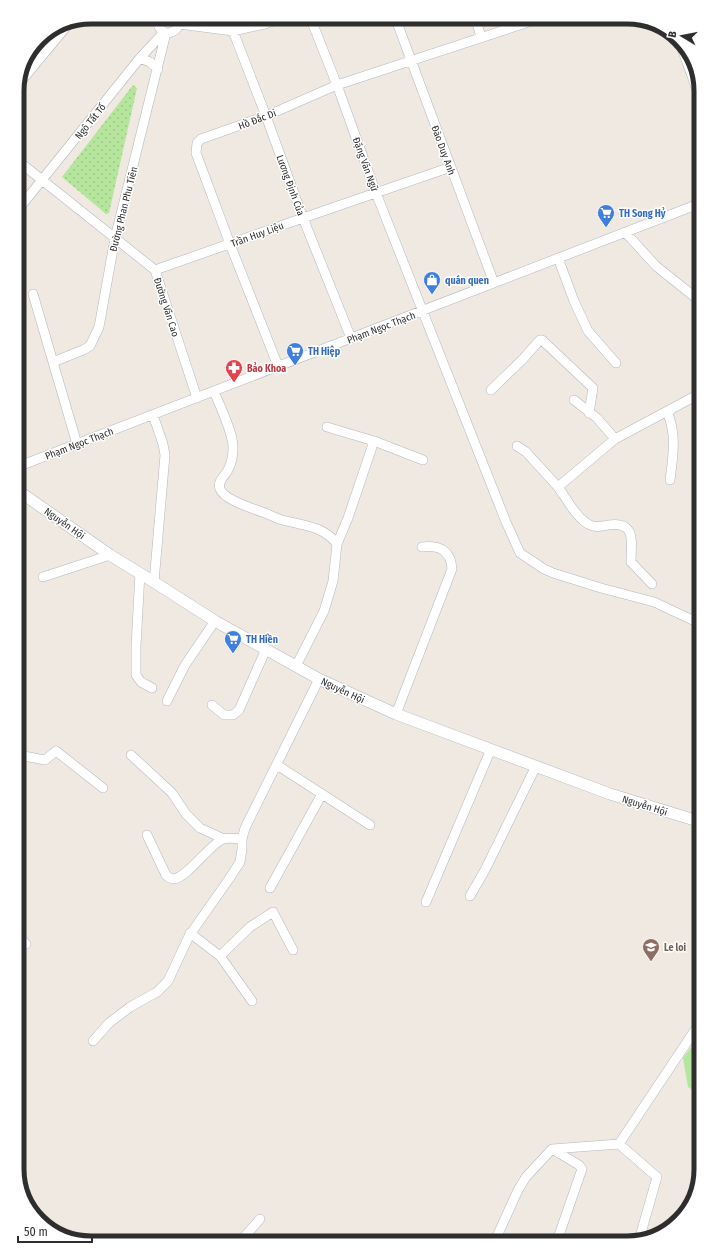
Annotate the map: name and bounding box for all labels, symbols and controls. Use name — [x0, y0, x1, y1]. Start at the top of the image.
north arrow — [662, 16, 702, 56]
text: B — [666, 30, 680, 39]
street label: Ngô Tất Tố — [72, 100, 109, 142]
street label: Hồ Đắc Di — [236, 105, 278, 133]
street label: Đào Duy Anh — [429, 124, 458, 177]
street label: Đặng Văn Ngữ — [350, 136, 381, 193]
street label: Lương Định Của — [274, 153, 308, 217]
street label: Đường Phan Phu Tiên — [108, 166, 140, 253]
supermarket icon: TH Song Hỷ — [596, 203, 616, 228]
place label: TH Song Hỷ — [619, 207, 666, 220]
street label: Trần Huy Liệu — [229, 219, 285, 250]
shop icon: quán quen — [422, 270, 442, 295]
place label: quán quen — [445, 274, 489, 287]
street label: Đường Văn Cao — [151, 276, 181, 338]
street label: Phạm Ngọc Thạch — [346, 309, 417, 346]
supermarket icon: TH Hiệp — [285, 341, 305, 366]
place label: TH Hiệp — [308, 345, 341, 358]
pharmacy icon: Bảo Khoa — [224, 358, 244, 383]
place label: Bảo Khoa — [247, 362, 286, 375]
street label: Phạm Ngọc Thạch — [44, 425, 115, 462]
street label: Nguyễn Hội — [42, 505, 88, 542]
supermarket icon: TH Hiền — [223, 629, 243, 654]
place label: TH Hiền — [246, 633, 278, 646]
street label: Nguyễn Hội — [319, 675, 367, 706]
street label: Nguyễn Hội — [621, 792, 669, 819]
school or university icon: Le loi — [641, 937, 661, 962]
place label: Le loi — [664, 942, 687, 954]
scale bar — [18, 1218, 92, 1244]
text: 50 m — [24, 1225, 48, 1239]

